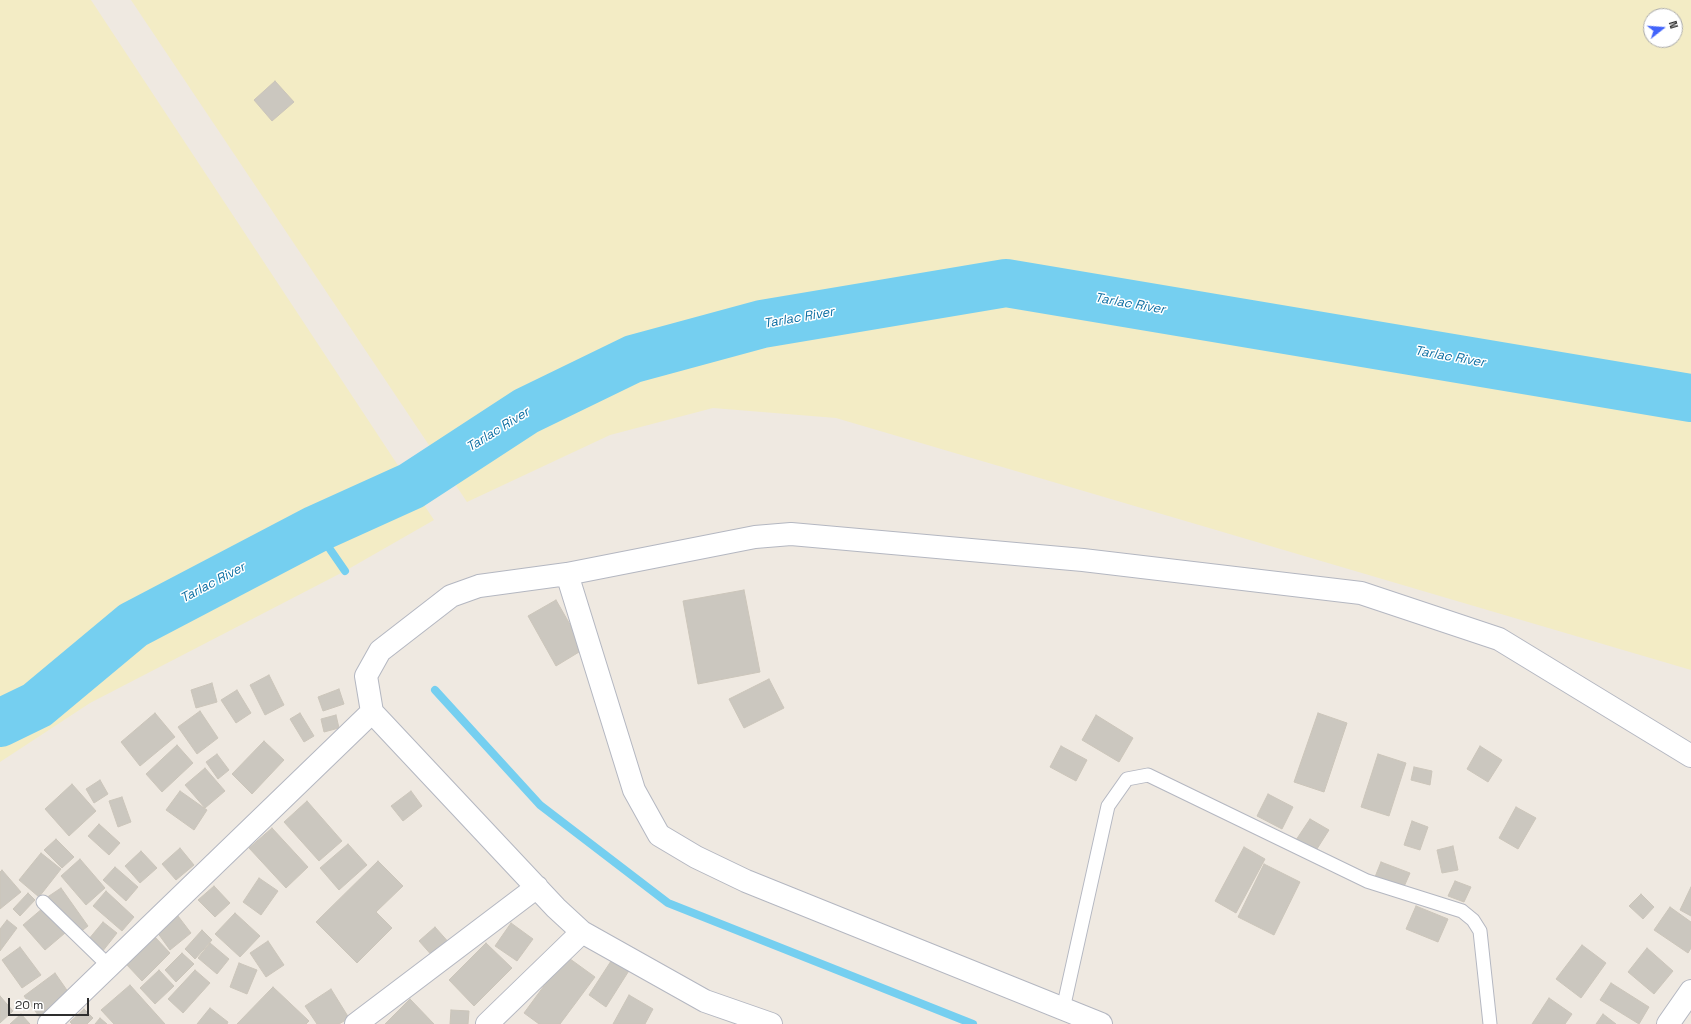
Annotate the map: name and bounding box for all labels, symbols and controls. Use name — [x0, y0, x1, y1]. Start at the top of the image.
north arrow — [1643, 8, 1683, 48]
text: N — [1666, 19, 1681, 30]
water label: Tarlac River — [1094, 290, 1166, 318]
water label: Tarlac River — [763, 304, 835, 332]
water label: Tarlac River — [1414, 343, 1486, 371]
water label: Tarlac River — [464, 405, 532, 455]
water label: Tarlac River — [178, 559, 248, 607]
scale bar — [10, 990, 91, 1016]
text: 20 m — [15, 997, 43, 1013]

